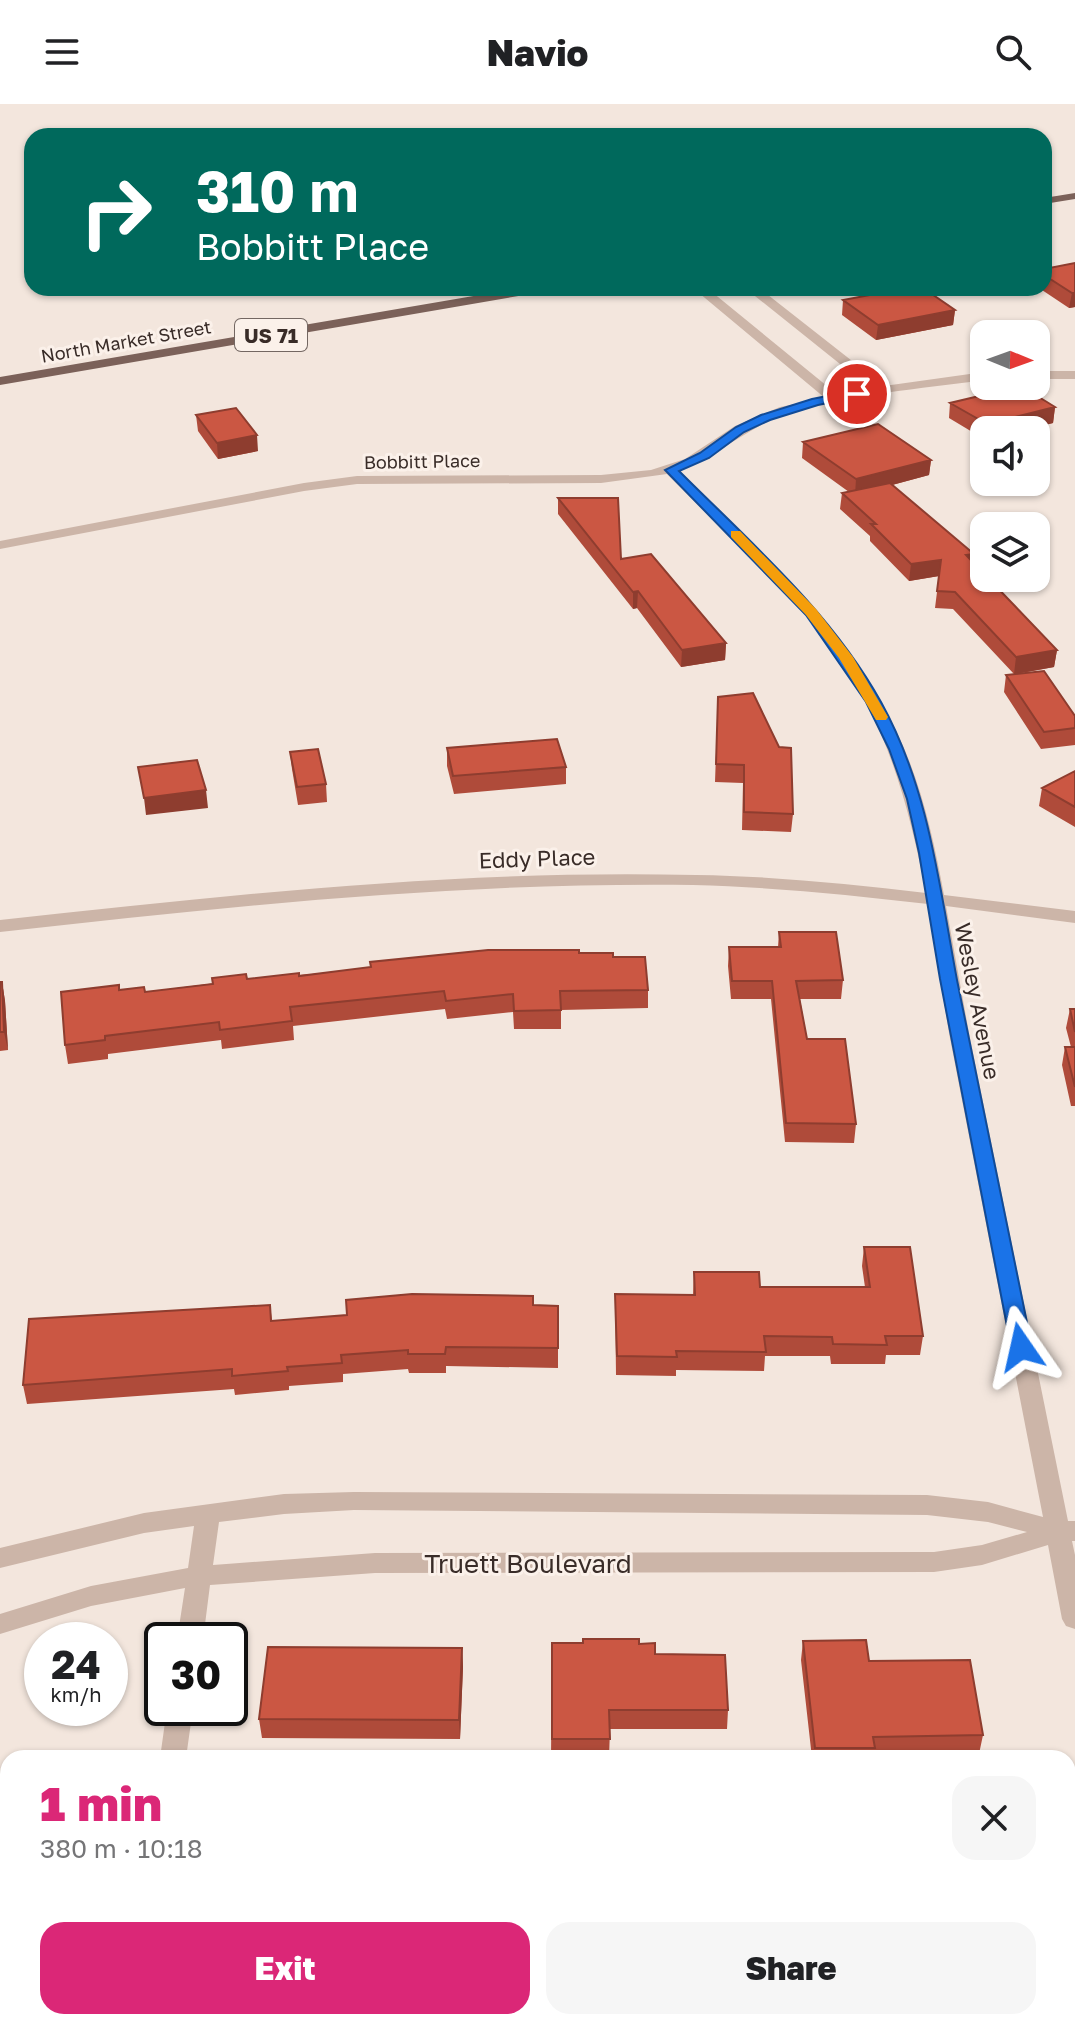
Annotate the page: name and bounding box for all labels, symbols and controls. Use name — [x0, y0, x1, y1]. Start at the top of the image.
icon: menu — [40, 30, 84, 74]
icon: search — [991, 30, 1035, 74]
text: Navio — [487, 31, 588, 74]
text: 310 m — [196, 157, 358, 224]
icon: right — [64, 160, 168, 264]
text: Bobbitt Place — [196, 225, 429, 268]
street label: North Market Street — [39, 315, 213, 367]
road number: US 71 — [235, 319, 307, 351]
north arrow — [970, 320, 1050, 400]
map controls — [970, 320, 1050, 592]
pin — [823, 360, 891, 428]
icon: arrive — [835, 372, 879, 416]
button: sound — [970, 416, 1050, 496]
street label: Bobbitt Place — [364, 449, 480, 473]
button: layers — [970, 512, 1050, 592]
street label: Eddy Place — [478, 842, 596, 874]
street label: Wesley Avenue — [950, 920, 1006, 1082]
position arrow — [979, 1305, 1063, 1389]
street label: Truett Boulevard — [424, 1548, 632, 1579]
speed limit sign: 30 — [144, 1622, 248, 1726]
text: 24 — [51, 1640, 101, 1688]
text: km/h — [51, 1682, 101, 1706]
text: 1 min — [40, 1774, 162, 1832]
button: close — [952, 1776, 1036, 1860]
text: 380 m · 10:18 — [40, 1833, 203, 1864]
button: Exit — [40, 1922, 530, 2014]
button: Share — [546, 1922, 1036, 2014]

